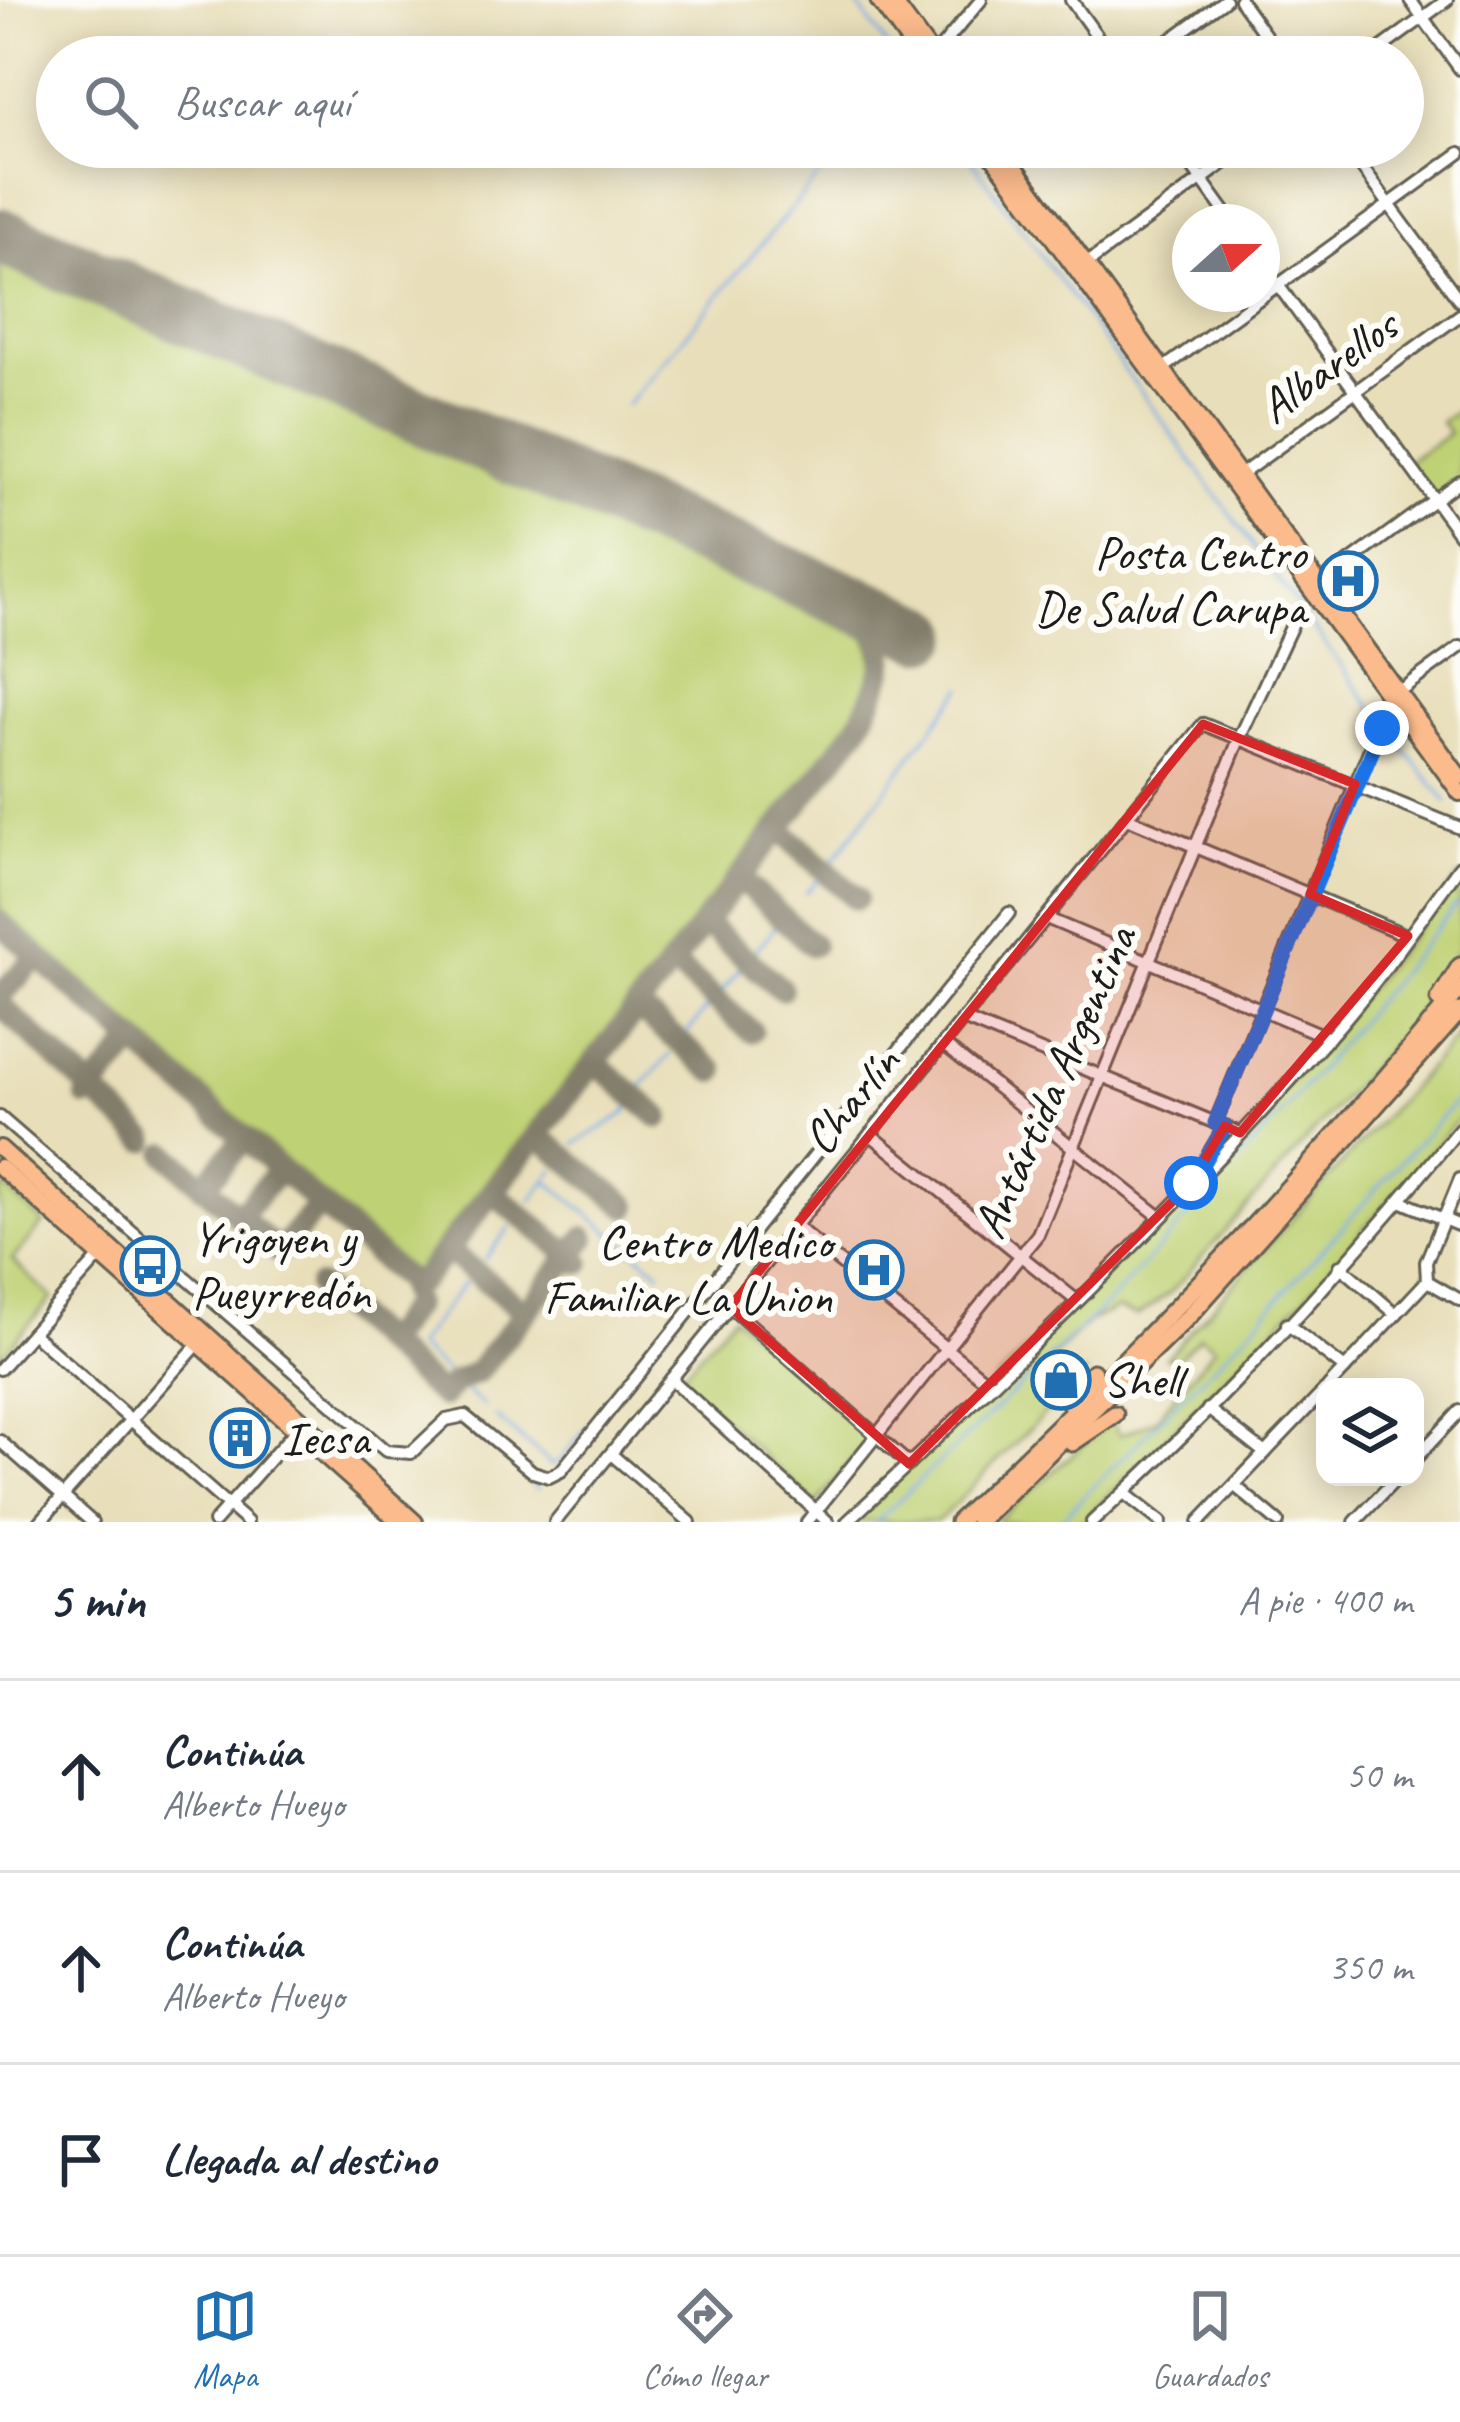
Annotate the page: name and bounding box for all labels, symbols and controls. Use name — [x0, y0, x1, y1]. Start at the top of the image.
search box — [36, 36, 1424, 168]
icon: search — [78, 69, 144, 135]
text: Buscar aquí — [174, 74, 350, 131]
north arrow — [1172, 204, 1280, 312]
street label: Albarellos — [1247, 294, 1412, 436]
place label: Posta Centro De Salud Carupa — [1035, 523, 1310, 638]
hospital icon: Posta Centro De Salud Carupa — [1317, 550, 1379, 612]
route end — [1355, 701, 1409, 755]
street label: Antártida Argentina — [958, 914, 1151, 1247]
street label: Charlín — [789, 1033, 914, 1166]
route start — [1164, 1156, 1218, 1210]
place label: Yrigoyen y Pueyrredón — [192, 1208, 372, 1323]
place label: Centro Medico Familiar La Union — [544, 1212, 837, 1327]
bus stop icon: Yrigoyen y Pueyrredón — [119, 1235, 181, 1297]
hospital icon: Centro Medico Familiar La Union — [843, 1239, 905, 1301]
shop icon: Shell — [1030, 1349, 1092, 1411]
place label: Shell — [1103, 1350, 1189, 1410]
map controls — [1316, 1378, 1424, 1486]
button: layers — [1316, 1378, 1424, 1486]
building icon: Iecsa — [209, 1407, 271, 1469]
place label: Iecsa — [282, 1408, 372, 1468]
text: 5 min — [48, 1568, 145, 1632]
text: A pie · 400 m — [1238, 1576, 1412, 1625]
text: Continúa — [162, 1723, 302, 1780]
icon: ahead — [48, 1743, 114, 1809]
text: 50 m — [1346, 1751, 1412, 1800]
text: Alberto Hueyo — [162, 1780, 344, 1829]
text: Continúa — [162, 1915, 302, 1972]
icon: ahead — [48, 1935, 114, 2001]
text: 350 m — [1328, 1943, 1412, 1992]
text: Alberto Hueyo — [162, 1972, 344, 2021]
icon: arrive — [48, 2127, 114, 2193]
text: Llegada al destino — [162, 2131, 436, 2188]
tab: Mapa — [192, 2283, 258, 2397]
tab: Cómo llegar — [643, 2283, 768, 2397]
tab: Guardados — [1152, 2283, 1268, 2397]

